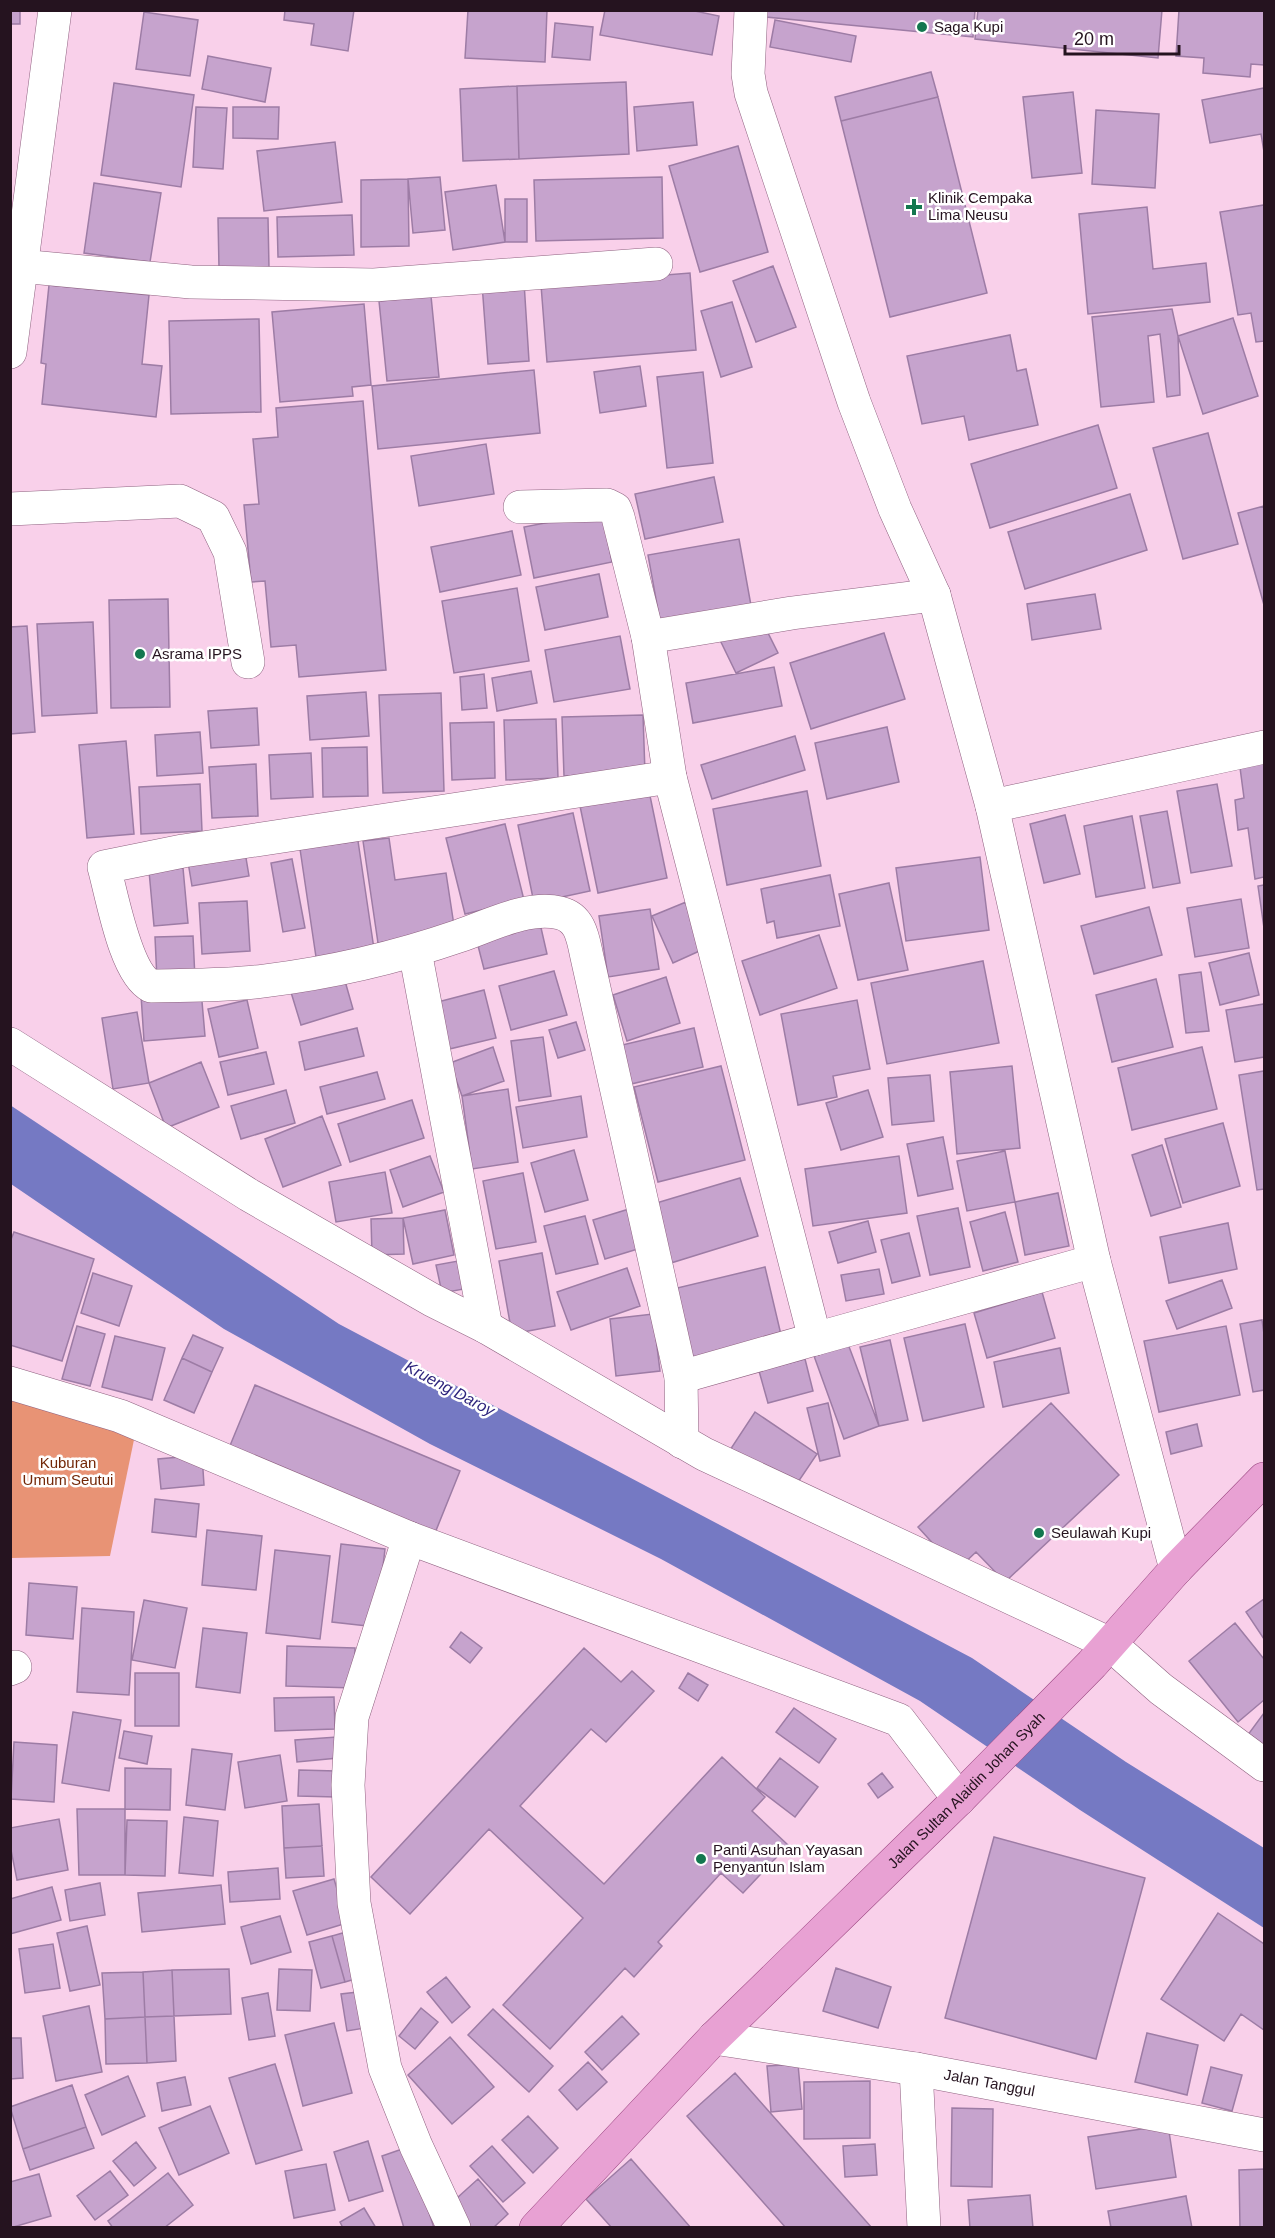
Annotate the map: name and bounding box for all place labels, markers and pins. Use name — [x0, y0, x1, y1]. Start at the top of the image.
place label: Saga Kupi — [934, 18, 1003, 35]
marker: Saga Kupi — [915, 20, 929, 34]
place label: Klinik Cempaka Lima Neusu — [928, 189, 1033, 223]
marker: Klinik Cempaka Lima Neusu — [905, 198, 923, 216]
place label: Asrama IPPS — [152, 645, 242, 662]
marker: Asrama IPPS — [133, 647, 147, 661]
place label: Seulawah Kupi — [1051, 1524, 1151, 1541]
marker: Seulawah Kupi — [1032, 1526, 1046, 1540]
place label: Panti Asuhan Yayasan Penyantun Islam — [713, 1841, 863, 1875]
marker: Panti Asuhan Yayasan Penyantun Islam — [694, 1852, 708, 1866]

